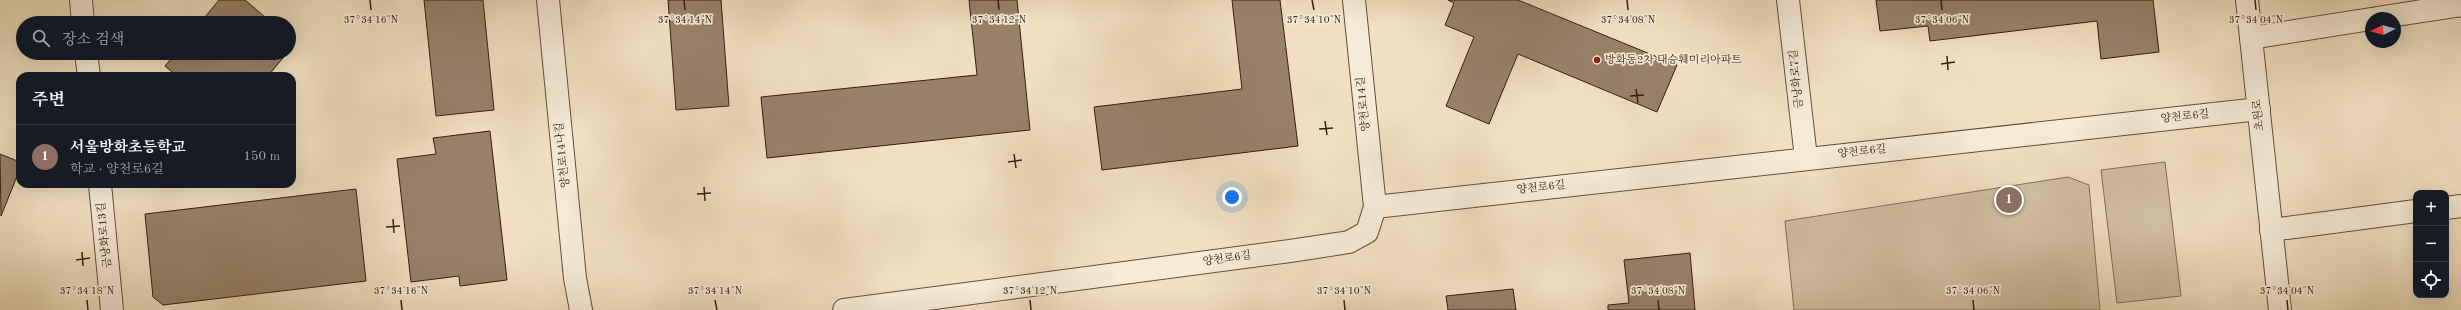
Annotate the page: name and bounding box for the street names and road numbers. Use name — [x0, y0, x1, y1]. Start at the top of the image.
street label: 금낭화로7길 — [1787, 49, 1806, 109]
street label: 양천로14길 — [1355, 76, 1372, 132]
street label: 초원로 — [2251, 98, 2266, 132]
street label: 양천로6길 — [2160, 108, 2210, 125]
street label: 양천로14나길 — [553, 122, 572, 188]
street label: 양천로6길 — [1837, 143, 1887, 160]
street label: 양천로6길 — [1516, 179, 1566, 196]
street label: 금낭화로13길 — [95, 202, 114, 268]
street label: 양천로6길 — [1202, 249, 1252, 268]

